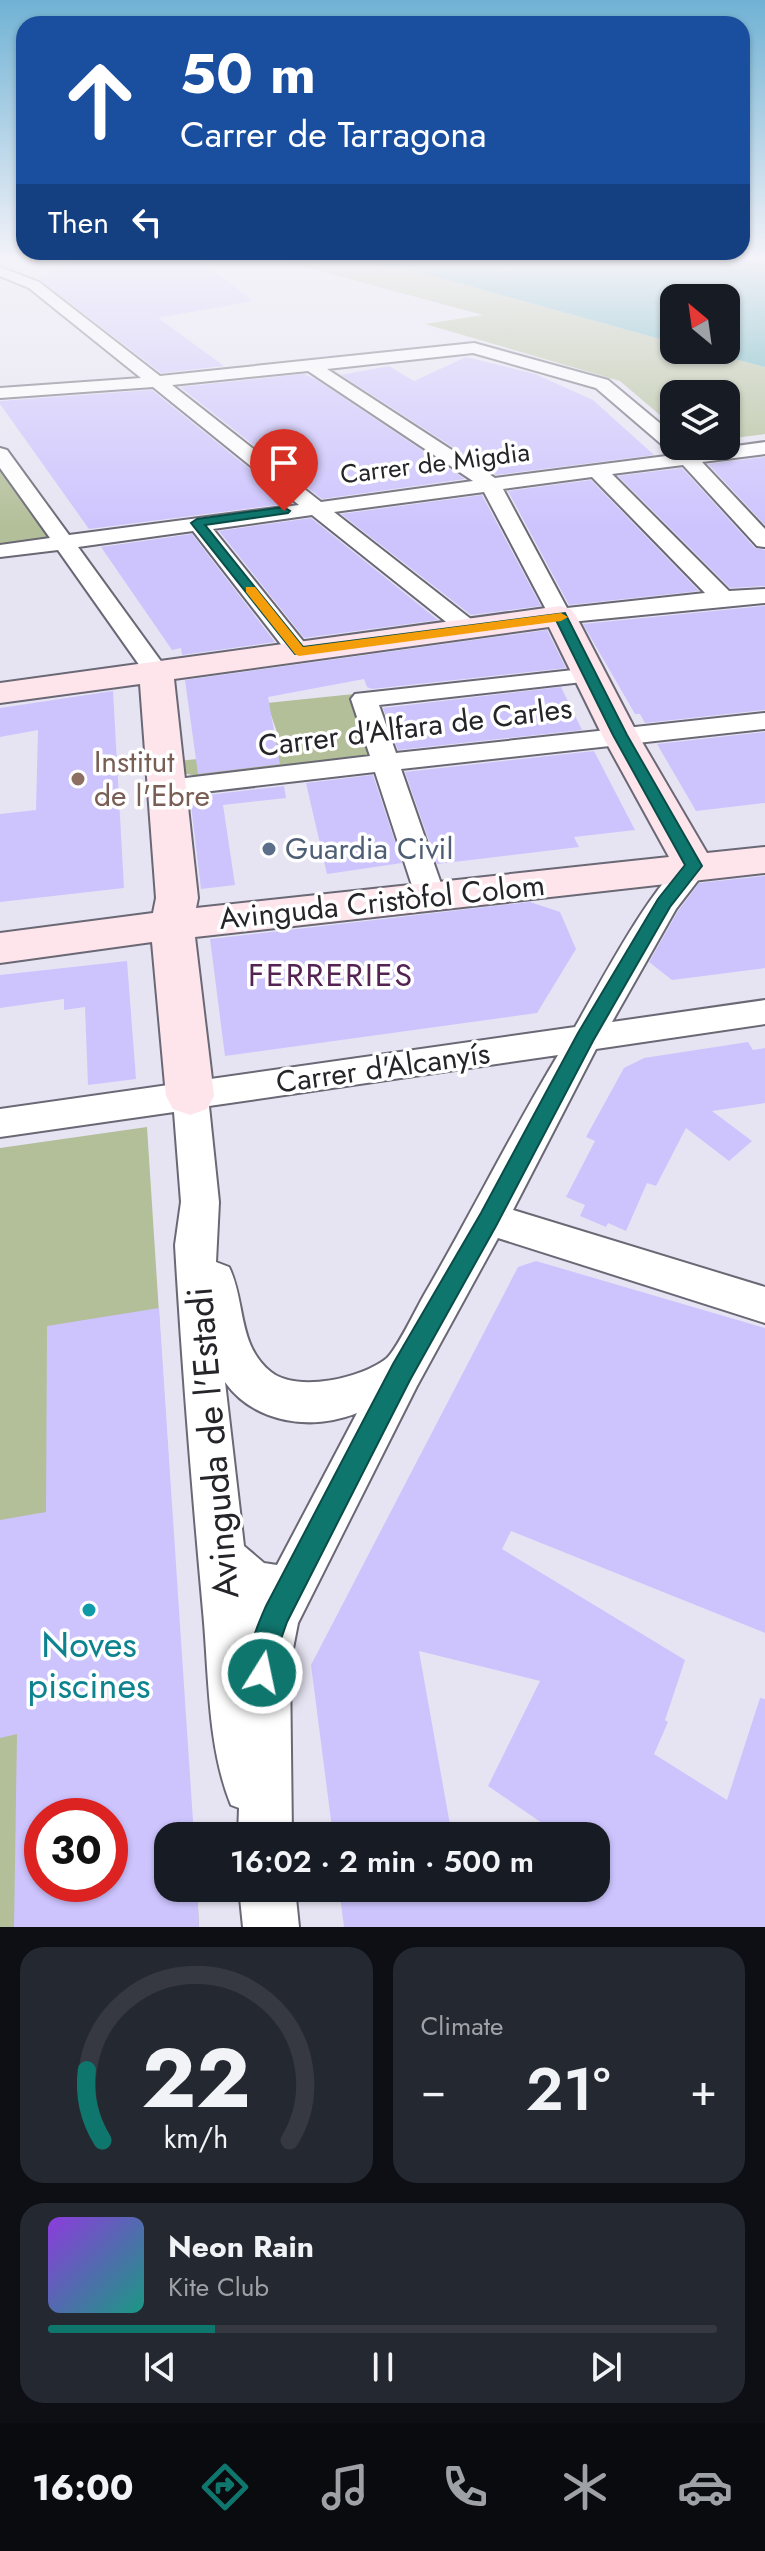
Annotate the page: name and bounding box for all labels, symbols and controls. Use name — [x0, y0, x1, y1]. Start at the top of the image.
text: 50 m — [180, 33, 316, 114]
icon: ahead — [48, 48, 152, 152]
text: Carrer de Tarragona — [180, 108, 487, 160]
icon: left — [125, 200, 169, 244]
text: Then — [48, 201, 109, 244]
north arrow — [660, 284, 740, 364]
map controls — [660, 284, 740, 460]
button: layers — [660, 380, 740, 460]
pin — [250, 429, 318, 511]
street label: Carrer de Migdia — [338, 433, 532, 493]
icon: arrive — [262, 441, 306, 485]
street label: Carrer d'Alfara de Carles — [256, 686, 574, 767]
place label: Institut de l'Ebre — [94, 740, 210, 817]
marker: Institut de l'Ebre — [69, 770, 87, 788]
place label: Guardia Civil — [285, 827, 453, 870]
marker: Guardia Civil — [260, 840, 278, 858]
street label: Avinguda Cristòfol Colom — [217, 863, 547, 940]
district label: FERRERIES — [248, 952, 414, 998]
street label: Carrer d'Alcanyís — [273, 1031, 492, 1104]
street label: Avinguda de l'Estadi — [172, 1285, 252, 1601]
marker: Noves piscines — [80, 1601, 98, 1619]
place label: Noves piscines — [28, 1618, 150, 1711]
position arrow — [220, 1631, 304, 1715]
speed limit sign: 30 — [24, 1798, 128, 1902]
text: 16:02 · 2 min · 500 m — [230, 1840, 534, 1883]
text: Climate — [421, 2007, 503, 2045]
text: 22 — [142, 2018, 251, 2138]
text: 21° — [526, 2046, 611, 2133]
text: − — [421, 2058, 446, 2122]
text: + — [690, 2058, 717, 2122]
text: km/h — [164, 2117, 229, 2159]
text: Neon Rain — [168, 2225, 314, 2268]
text: Kite Club — [168, 2268, 269, 2306]
icon: previous — [138, 2345, 182, 2389]
icon: pause — [361, 2345, 405, 2389]
icon: next — [584, 2345, 628, 2389]
icon: directions — [197, 2459, 253, 2515]
icon: music — [317, 2459, 373, 2515]
icon: phone — [437, 2459, 493, 2515]
icon: climate — [557, 2459, 613, 2515]
icon: car — [677, 2459, 733, 2515]
text: 16:00 — [32, 2461, 134, 2513]

